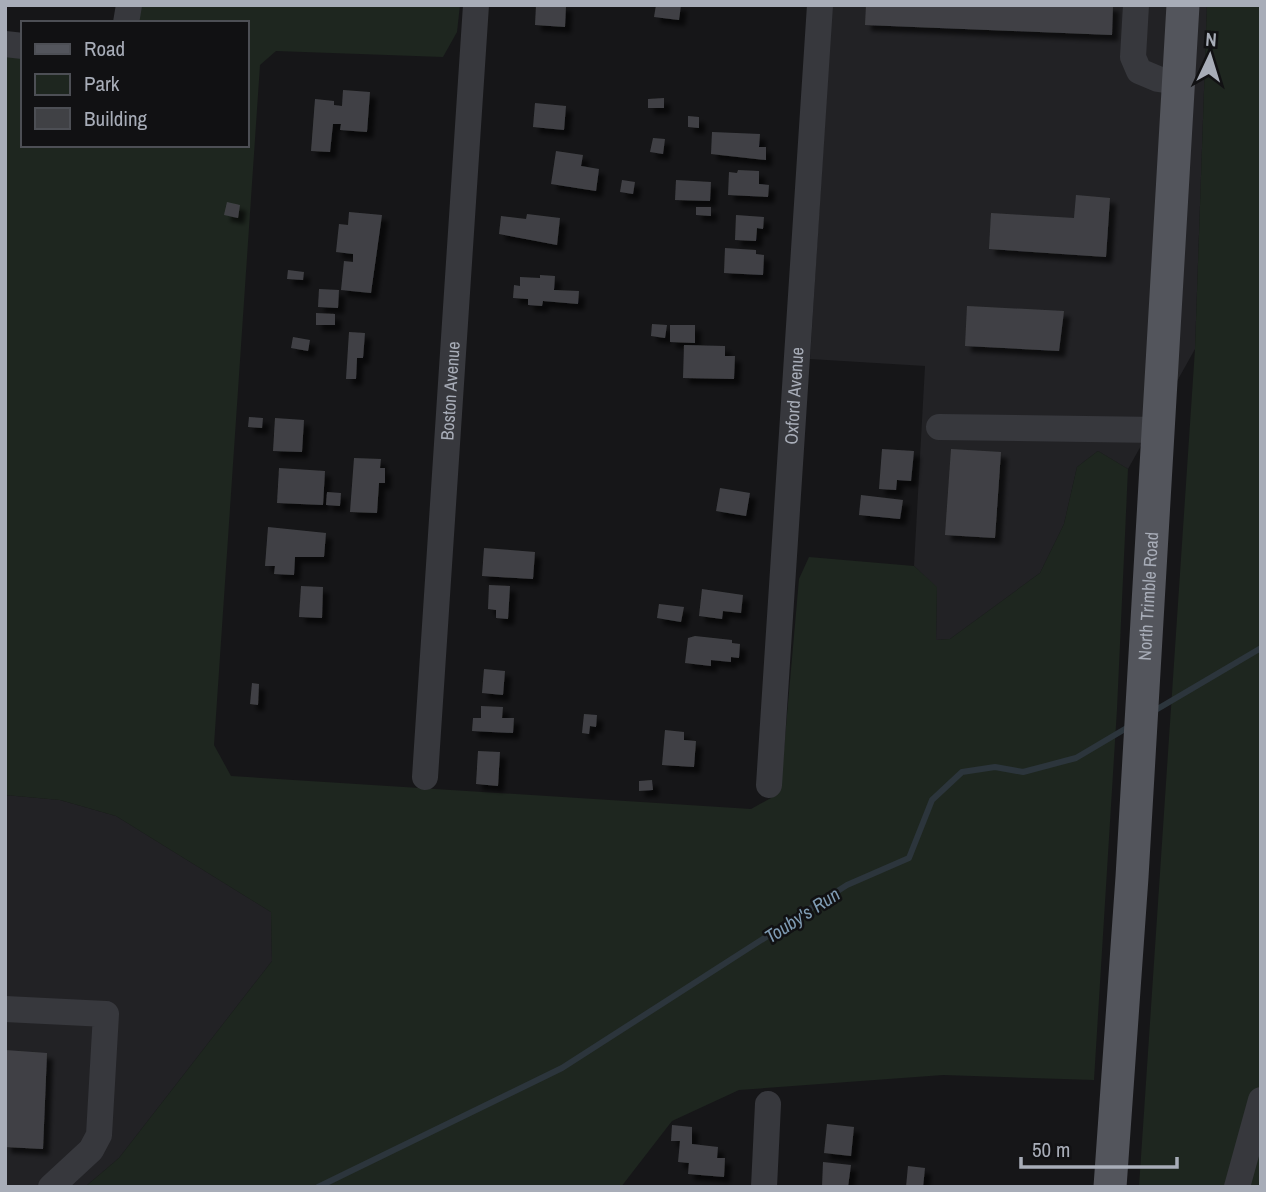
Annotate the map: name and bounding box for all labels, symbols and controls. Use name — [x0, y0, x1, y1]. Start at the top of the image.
legend — [21, 21, 248, 147]
north arrow — [1175, 21, 1245, 91]
text: N — [1205, 26, 1218, 52]
text: Road — [84, 34, 125, 63]
text: Park — [84, 69, 120, 98]
text: Building — [84, 104, 148, 133]
street label: Boston Avenue — [434, 340, 466, 441]
street label: Oxford Avenue — [778, 346, 810, 445]
street label: North Trimble Road — [1132, 531, 1164, 661]
water label: Touby's Run — [759, 881, 845, 949]
scale bar — [1021, 1126, 1177, 1170]
text: 50 m — [1032, 1135, 1070, 1164]

